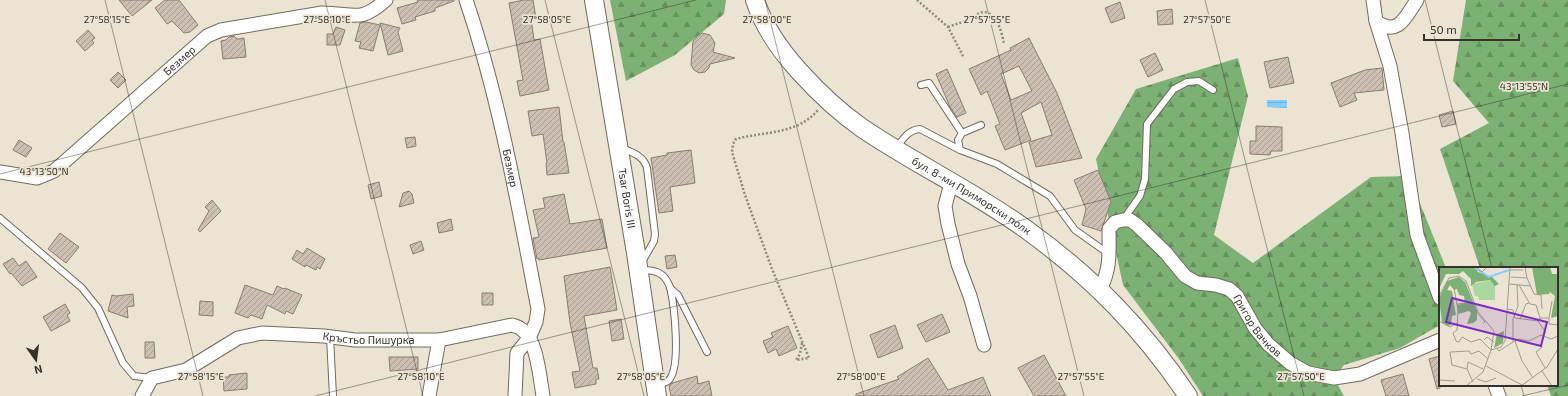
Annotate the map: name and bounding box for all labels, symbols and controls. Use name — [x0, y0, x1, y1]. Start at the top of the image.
text: 27°58'15"E — [84, 13, 131, 25]
text: 27°58'10"E — [303, 13, 351, 25]
text: 27°58'05"E — [523, 13, 572, 25]
text: 27°58'00"E — [742, 13, 792, 25]
text: 27°57'55"E — [964, 13, 1011, 25]
text: 27°57'50"E — [1183, 13, 1231, 25]
scale bar — [1424, 16, 1519, 42]
text: 50 m — [1430, 22, 1457, 36]
street label: Безмер — [160, 42, 198, 78]
text: 43°13'55"N — [1500, 80, 1548, 92]
street label: Безмер — [501, 148, 521, 188]
street label: бул. 8-ми Приморски полк — [910, 154, 1034, 237]
text: 43°13'50"N — [20, 165, 68, 177]
street label: Tsar Boris III — [616, 167, 639, 229]
inset map — [1439, 267, 1558, 386]
street label: Григор Вачков — [1231, 292, 1285, 359]
street label: Кръстьо Пишурка — [322, 329, 415, 347]
north arrow — [16, 340, 56, 380]
text: N — [33, 363, 44, 377]
text: 27°58'15"E — [178, 370, 225, 382]
text: 27°58'10"E — [397, 370, 445, 382]
text: 27°58'05"E — [617, 370, 666, 382]
text: 27°58'00"E — [836, 370, 886, 382]
text: 27°57'55"E — [1058, 370, 1105, 382]
text: 27°57'50"E — [1277, 370, 1325, 382]

